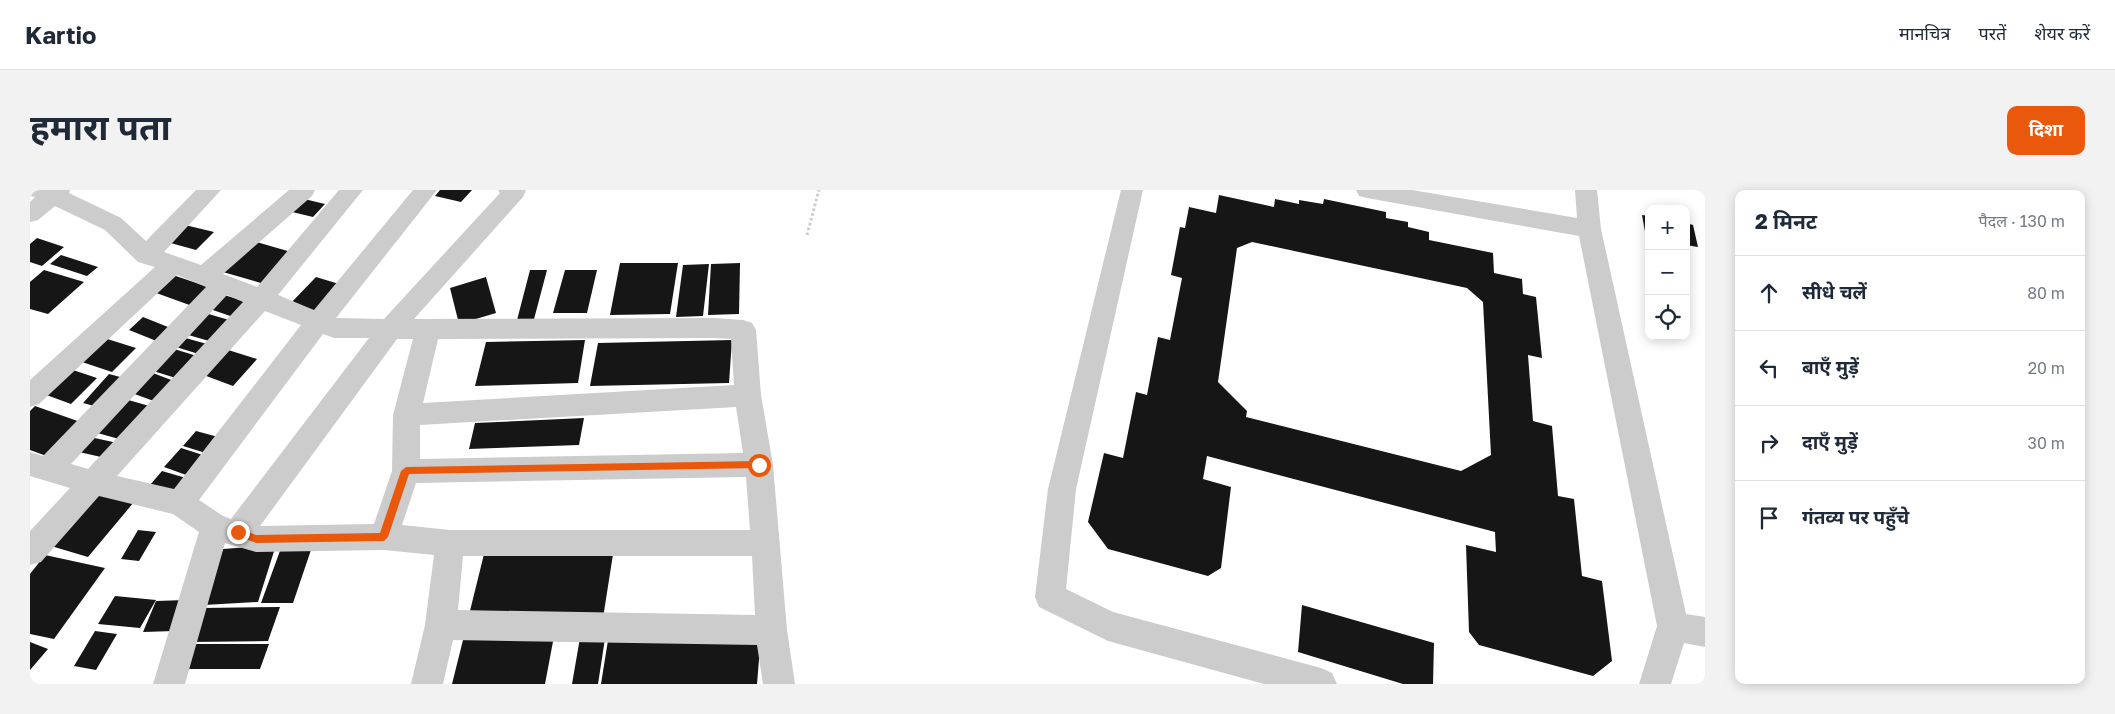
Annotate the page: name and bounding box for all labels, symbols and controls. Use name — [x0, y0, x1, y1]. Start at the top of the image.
text: Kartio — [25, 20, 97, 49]
text: मानचित्र — [1899, 22, 1950, 44]
text: परतें — [1978, 22, 2006, 44]
text: शेयर करें — [2034, 22, 2090, 44]
text: हमारा पता — [30, 106, 171, 148]
button: दिशा — [2007, 106, 2085, 155]
map controls — [1645, 205, 1690, 340]
button: + — [1645, 205, 1690, 250]
text: 2 मिनट — [1755, 208, 1817, 234]
text: पैदल · 130 m — [1979, 211, 2065, 231]
button: − — [1645, 250, 1690, 295]
icon: ahead — [1755, 279, 1783, 307]
text: सीधे चलें — [1802, 280, 1867, 303]
text: 80 m — [2027, 283, 2065, 303]
button: locate — [1645, 295, 1690, 340]
icon: left — [1755, 354, 1783, 382]
text: बाएँ मुड़ें — [1802, 355, 1859, 378]
text: 20 m — [2028, 358, 2065, 378]
icon: right — [1755, 429, 1783, 457]
text: दाएँ मुड़ें — [1802, 430, 1858, 453]
text: 30 m — [2028, 433, 2065, 453]
route start — [748, 454, 771, 477]
icon: arrive — [1755, 504, 1783, 532]
text: गंतव्य पर पहुँचे — [1802, 505, 1909, 528]
route end — [227, 521, 250, 544]

